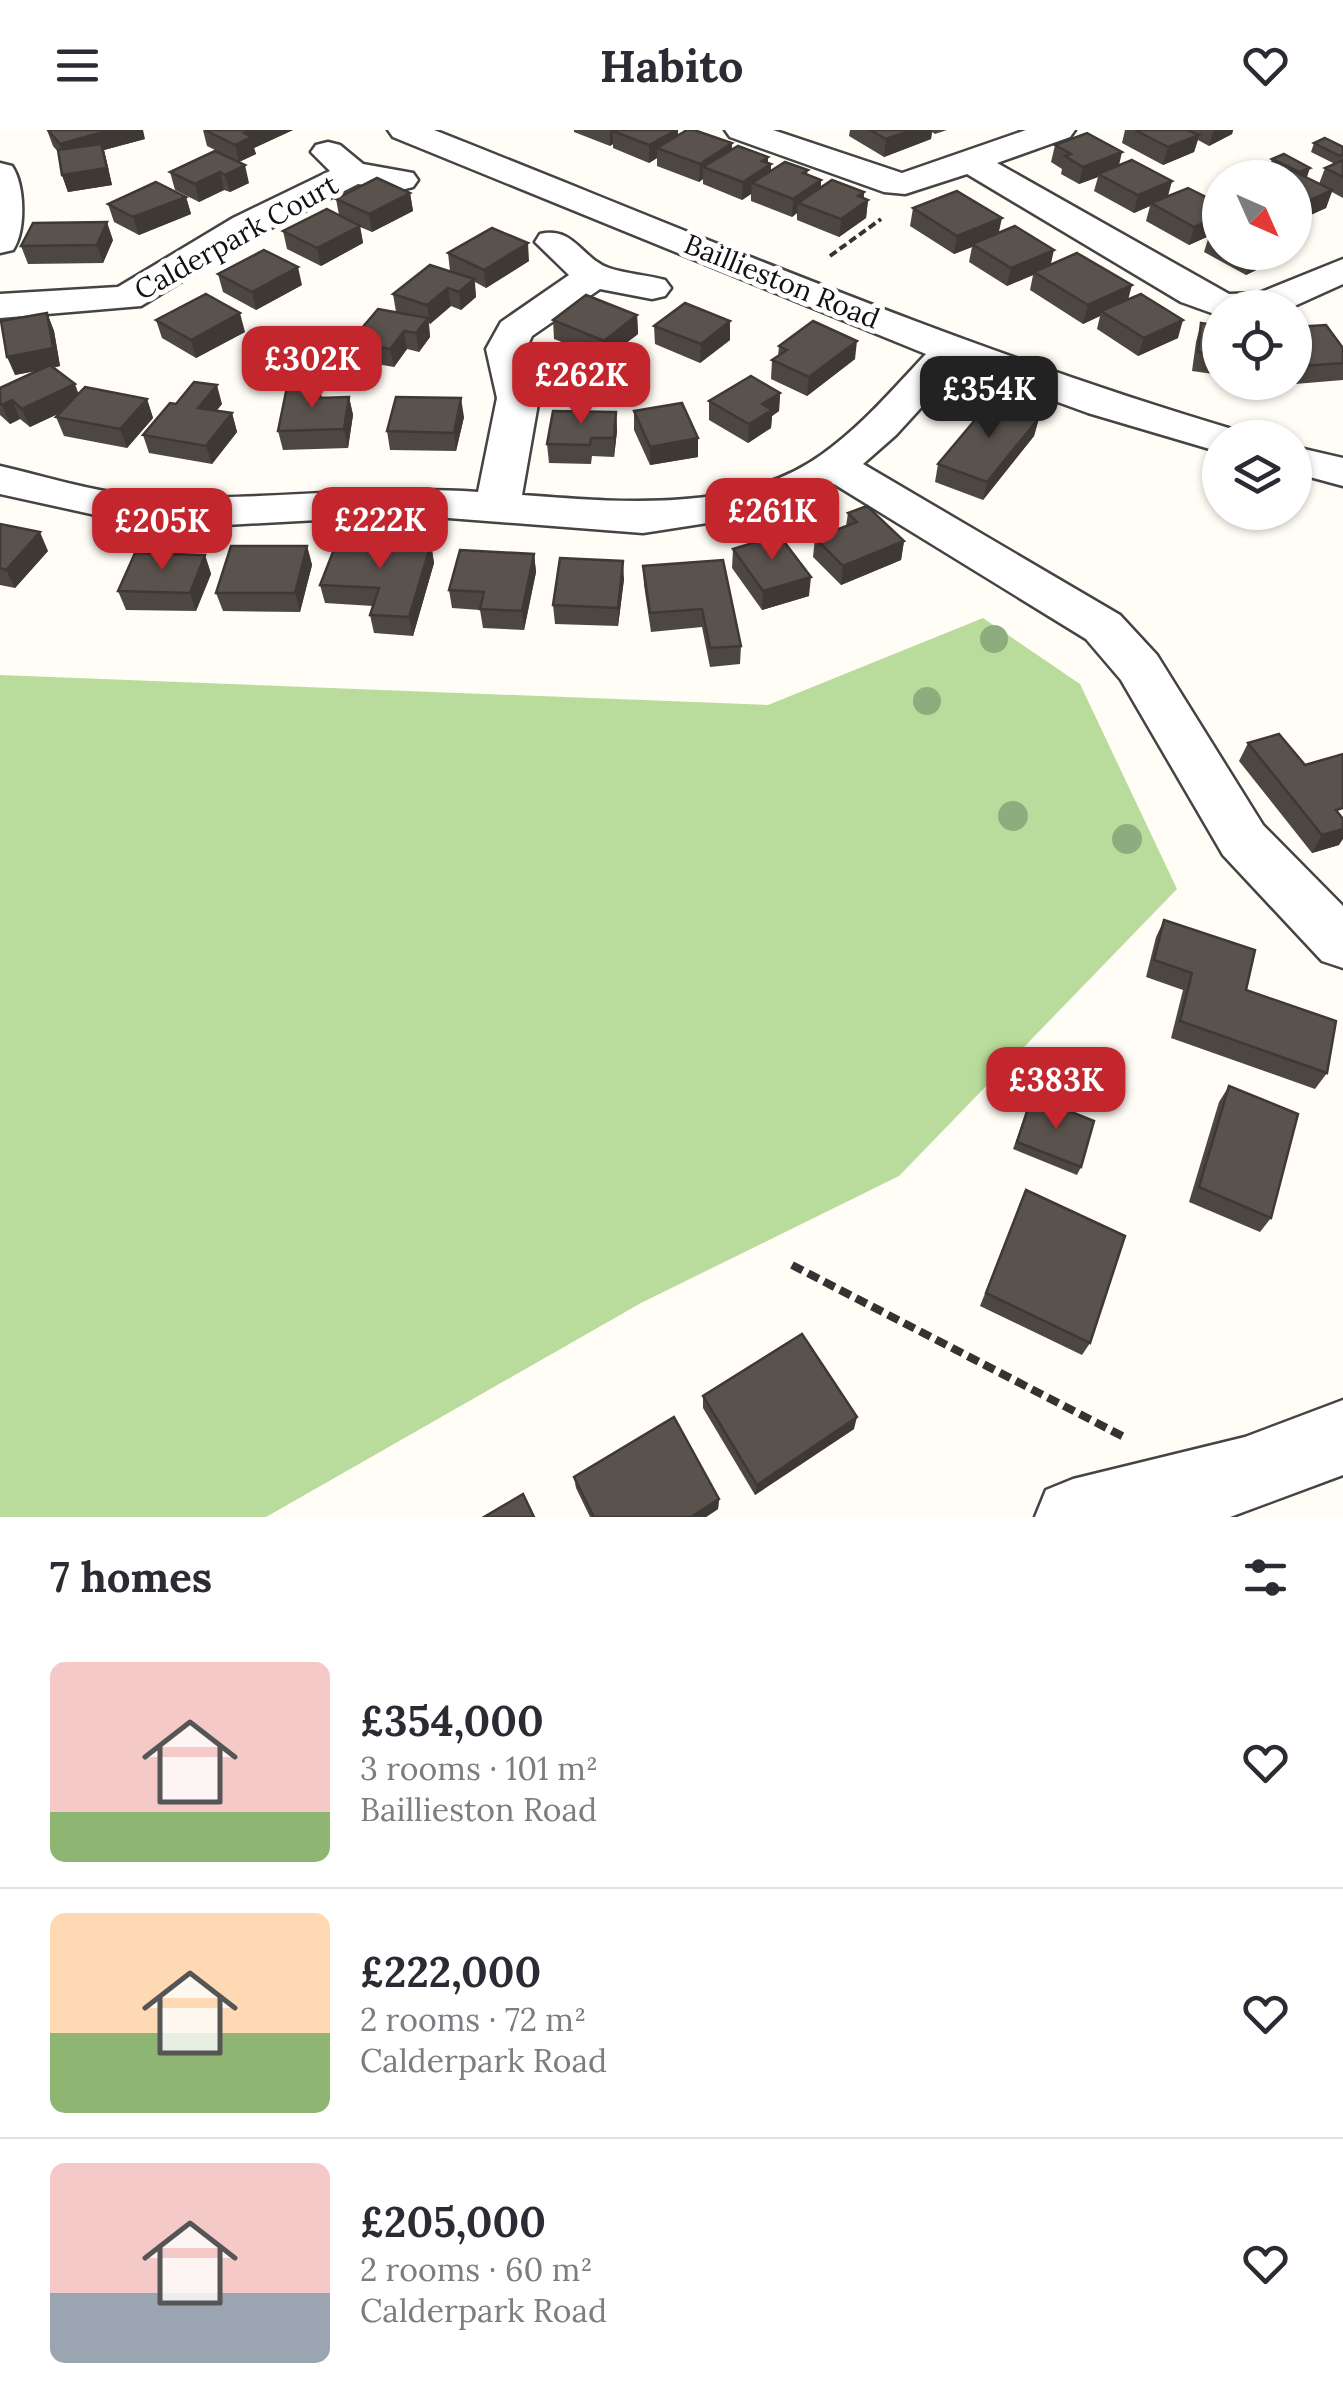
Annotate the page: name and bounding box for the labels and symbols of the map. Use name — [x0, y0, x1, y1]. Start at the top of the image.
north arrow — [1202, 160, 1312, 270]
street label: Calderpark Court — [128, 166, 344, 308]
street label: Baillieston Road — [679, 225, 885, 337]
pin: £302K — [242, 326, 382, 411]
pin: £262K — [511, 342, 651, 427]
pin: £354K — [919, 356, 1059, 441]
pin: £261K — [702, 478, 842, 563]
pin: £222K — [310, 487, 450, 572]
pin: £205K — [92, 488, 232, 573]
pin: £383K — [986, 1047, 1126, 1132]

